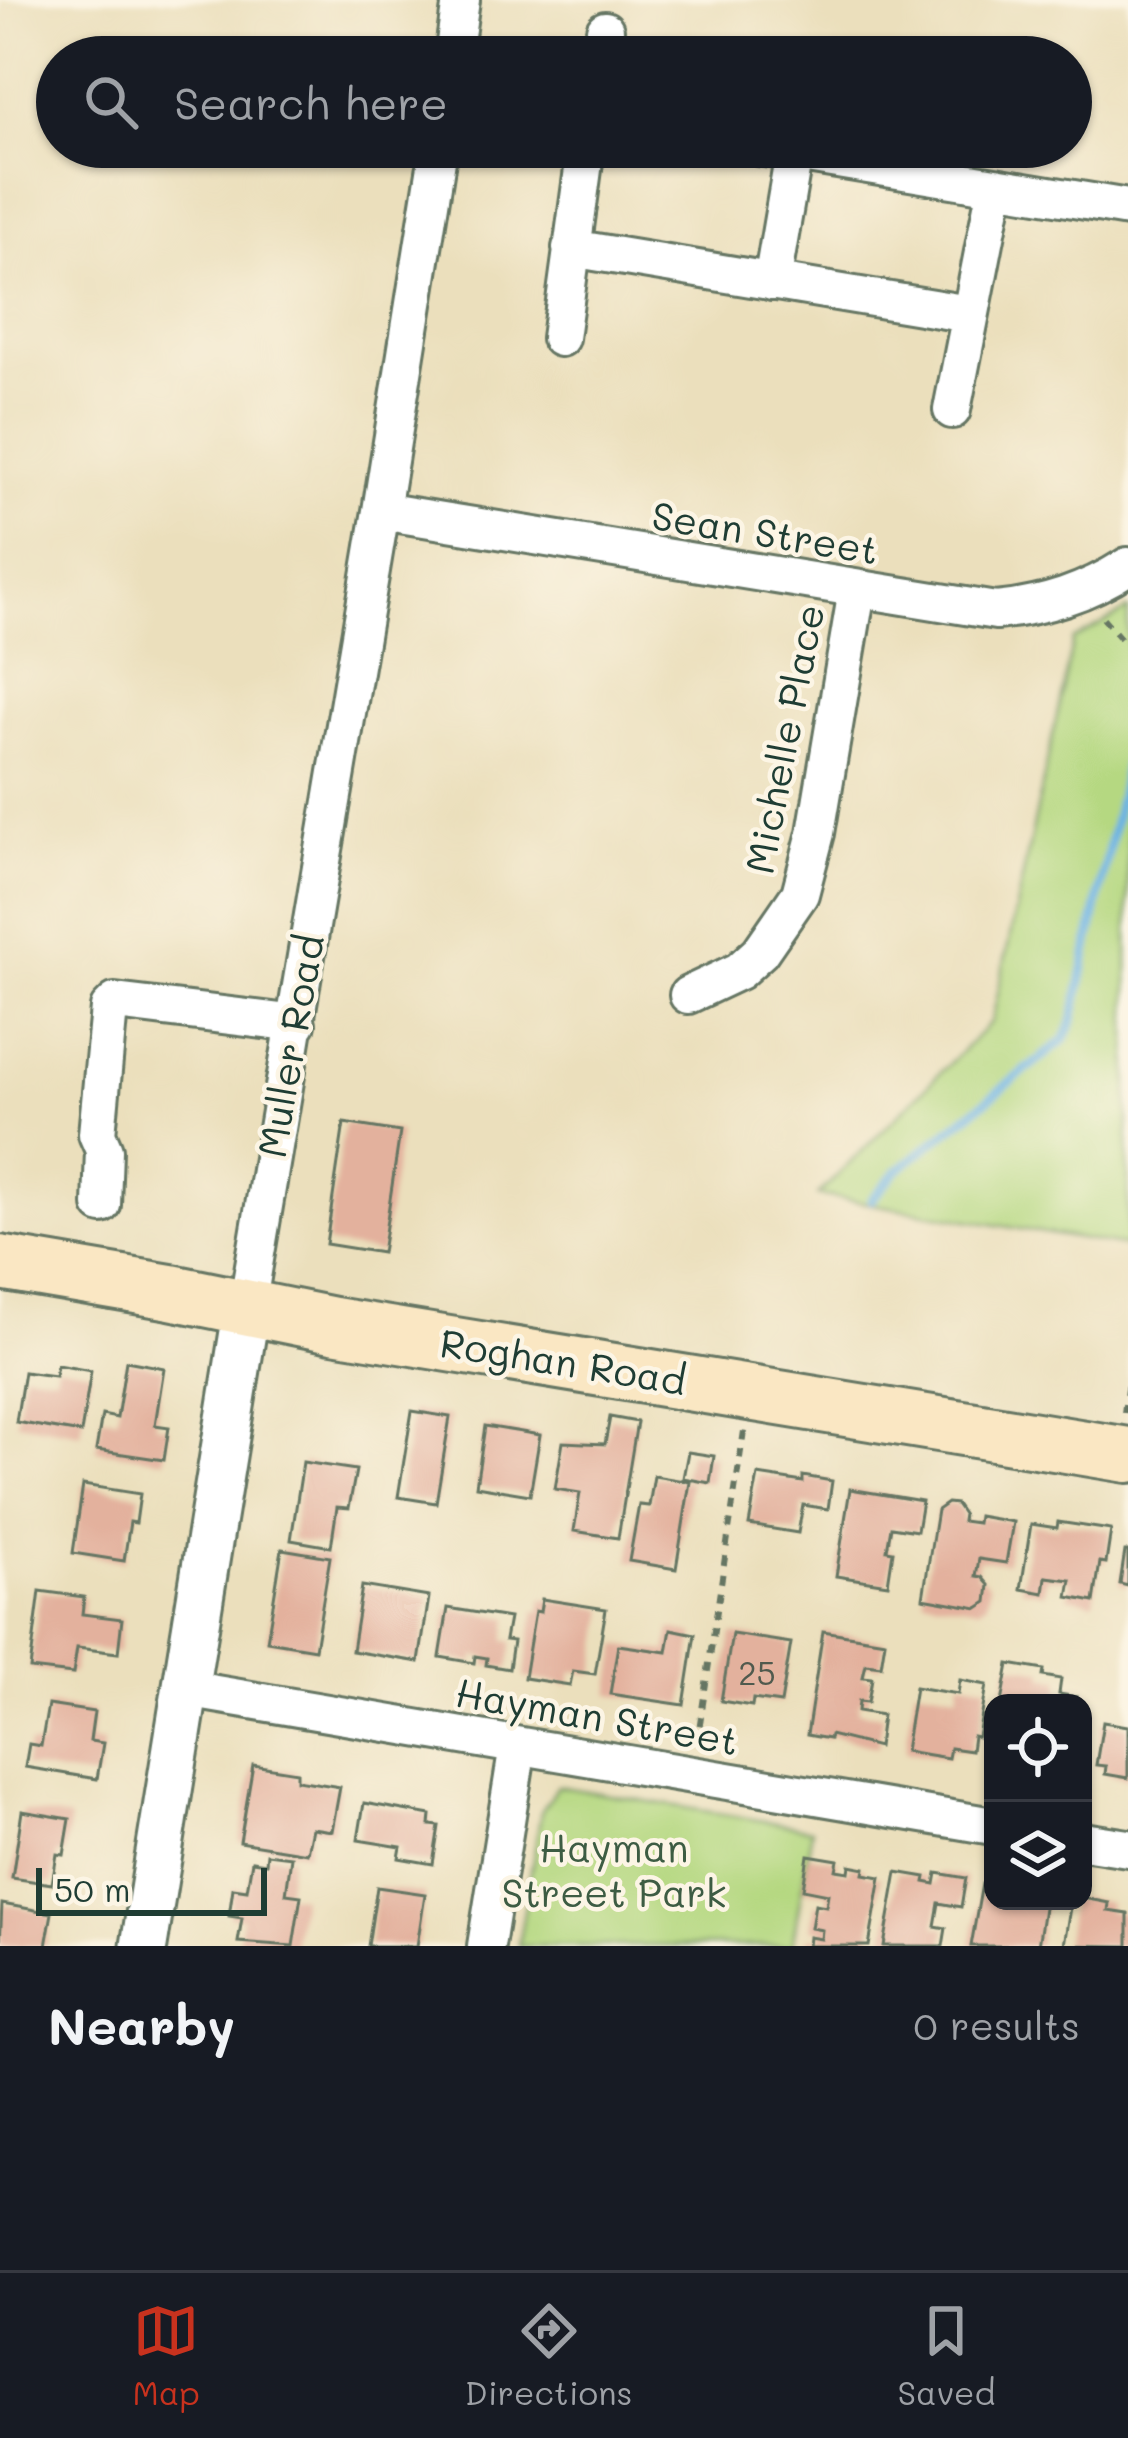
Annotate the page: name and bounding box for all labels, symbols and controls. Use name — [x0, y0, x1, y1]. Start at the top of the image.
search box — [36, 36, 1092, 168]
icon: search — [78, 69, 144, 135]
text: Search here — [174, 73, 448, 131]
street label: Sean Street — [648, 488, 882, 575]
street label: Michelle Place — [732, 600, 835, 878]
street label: Muller Road — [245, 930, 334, 1161]
street label: Roghan Road — [436, 1316, 690, 1406]
house number: 25 — [738, 1650, 776, 1693]
street label: Hayman Street — [452, 1666, 743, 1765]
map controls — [984, 1694, 1092, 1910]
button: locate — [984, 1694, 1092, 1802]
button: layers — [984, 1802, 1092, 1910]
park label: Hayman Street Park — [501, 1821, 727, 1917]
scale bar — [36, 1862, 267, 1915]
text: 50 m — [54, 1867, 130, 1910]
text: Nearby — [48, 1991, 235, 2058]
text: 0 results — [914, 1999, 1080, 2050]
tab: Map — [133, 2298, 200, 2413]
tab: Directions — [465, 2298, 632, 2413]
tab: Saved — [898, 2298, 995, 2413]

